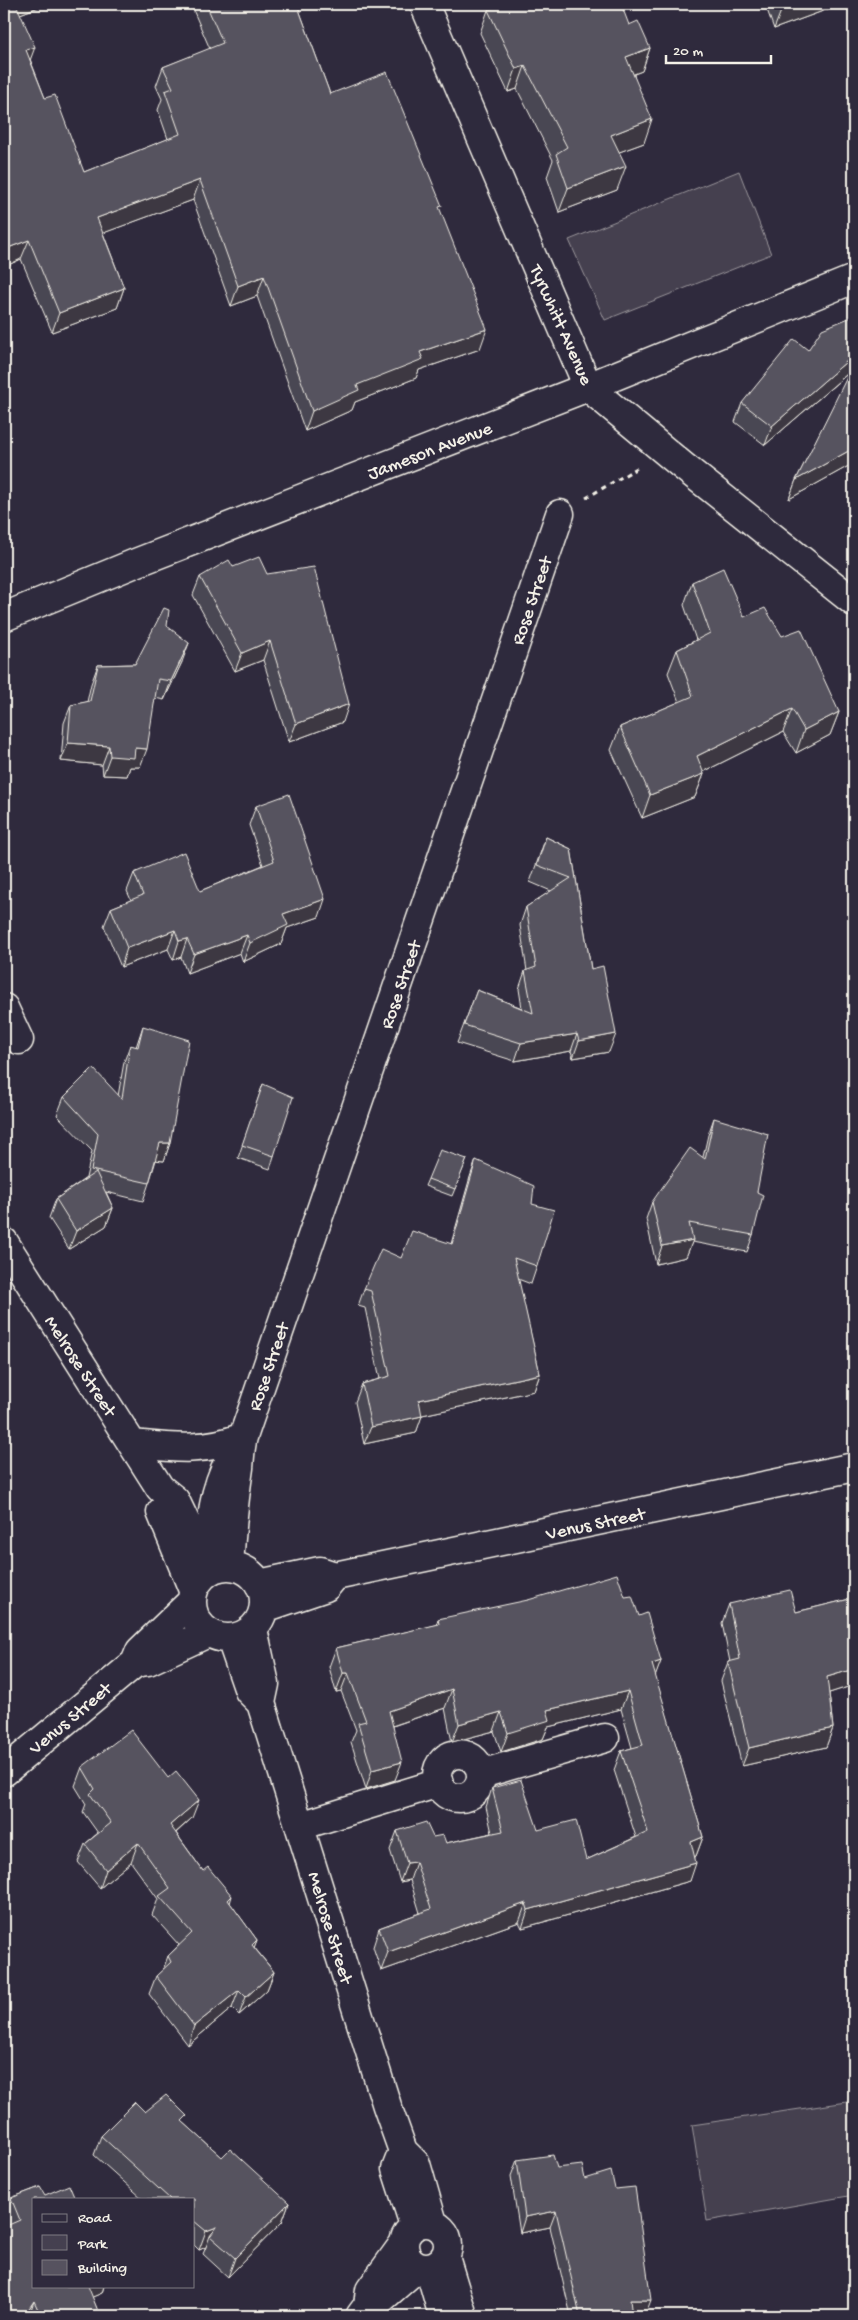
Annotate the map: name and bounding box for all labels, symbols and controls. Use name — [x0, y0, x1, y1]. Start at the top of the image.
scale bar — [666, 32, 770, 64]
text: 20 m — [673, 43, 703, 61]
street label: Tyrwhitt Avenue — [523, 261, 597, 389]
street label: Jameson Avenue — [365, 418, 496, 487]
street label: Rose Street — [507, 552, 560, 648]
street label: Rose Street — [376, 936, 429, 1032]
street label: Melrose Street — [38, 1312, 121, 1424]
street label: Rose Street — [244, 1318, 297, 1414]
street label: Venus Street — [543, 1503, 649, 1547]
street label: Venus Street — [25, 1677, 119, 1761]
street label: Melrose Street — [301, 1869, 357, 1989]
legend — [32, 2198, 195, 2288]
text: Road — [78, 2210, 112, 2228]
text: Park — [77, 2236, 108, 2254]
text: Building — [77, 2260, 127, 2278]

